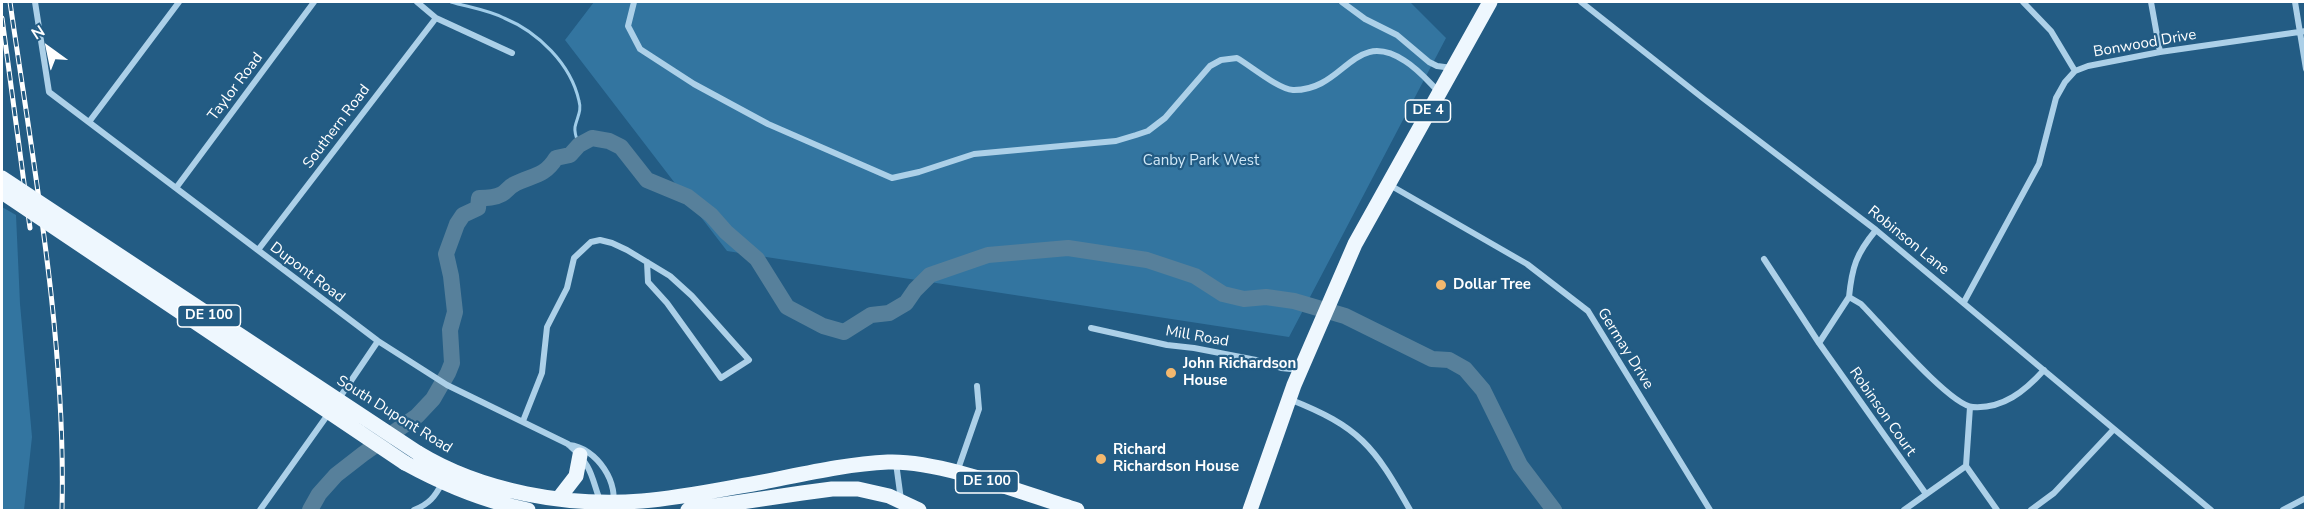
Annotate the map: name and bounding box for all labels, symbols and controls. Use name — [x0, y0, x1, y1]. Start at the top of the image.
north arrow — [18, 18, 78, 78]
text: N — [27, 20, 49, 45]
street label: Bonwood Drive — [2092, 26, 2198, 62]
street label: Taylor Road — [205, 50, 267, 124]
street label: Southern Road — [300, 82, 374, 172]
road number: DE 4 — [1406, 100, 1450, 122]
park label: Canby Park West — [1143, 152, 1259, 170]
street label: Robinson Lane — [1864, 203, 1952, 279]
street label: Dupont Road — [266, 239, 348, 307]
place label: Dollar Tree — [1453, 276, 1531, 294]
marker: Dollar Tree — [1434, 278, 1448, 292]
road number: DE 100 — [178, 305, 240, 327]
street label: Germay Drive — [1593, 305, 1657, 393]
street label: Mill Road — [1164, 323, 1230, 351]
place label: John Richardson House — [1183, 355, 1296, 390]
street label: Robinson Court — [1845, 364, 1919, 460]
marker: John Richardson House — [1164, 366, 1178, 380]
street label: South Dupont Road — [333, 372, 455, 458]
place label: Richard Richardson House — [1113, 441, 1239, 476]
marker: Richard Richardson House — [1094, 452, 1108, 466]
road number: DE 100 — [956, 471, 1018, 493]

